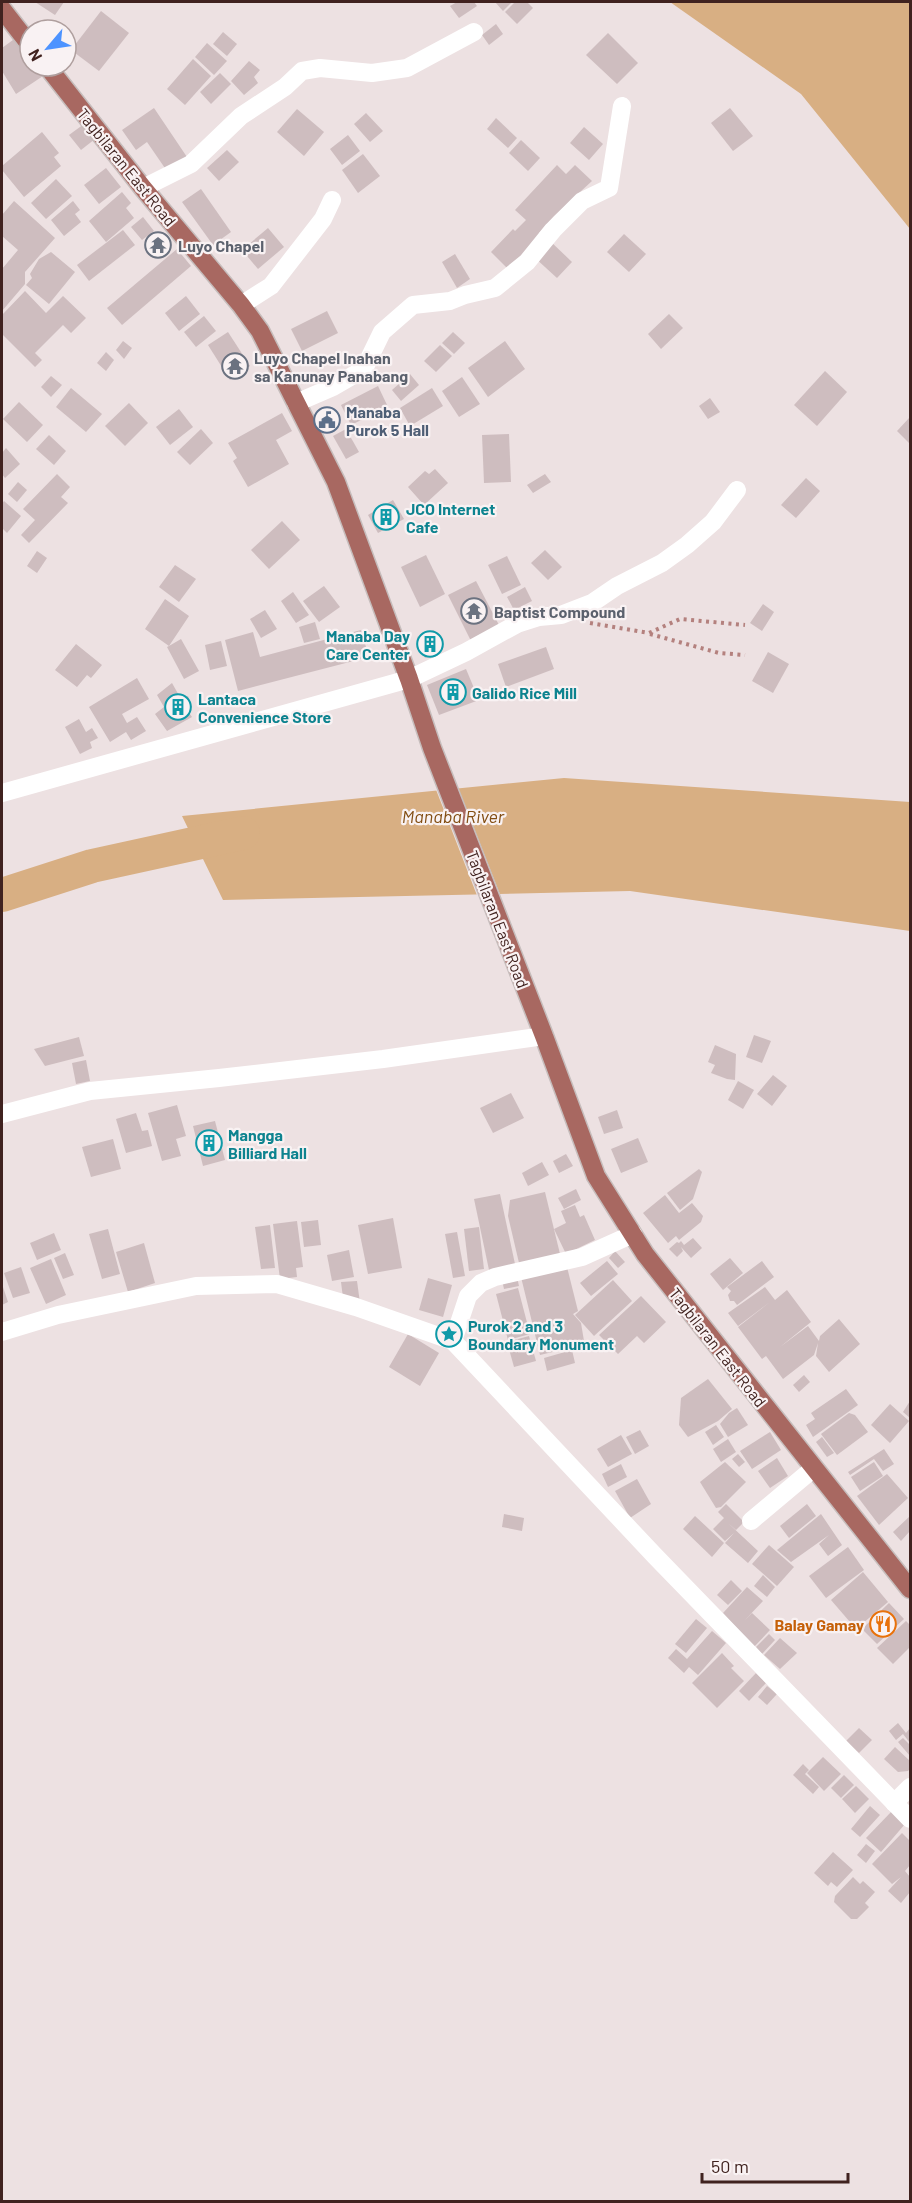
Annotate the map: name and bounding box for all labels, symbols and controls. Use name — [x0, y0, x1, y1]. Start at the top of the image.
north arrow — [18, 18, 78, 78]
text: N — [24, 46, 45, 65]
street label: Tagbilaran East Road — [74, 104, 180, 230]
temple icon: Luyo Chapel — [143, 230, 173, 260]
place label: Luyo Chapel — [178, 236, 264, 255]
place label: Luyo Chapel Inahan sa Kanunay Panabang — [254, 348, 408, 385]
temple icon: Luyo Chapel Inahan sa Kanunay Panabang — [220, 351, 250, 381]
place label: Manaba Purok 5 Hall — [346, 402, 429, 439]
public building icon: Manaba Purok 5 Hall — [312, 405, 342, 435]
place label: JCO Internet Cafe — [406, 499, 495, 536]
building icon: JCO Internet Cafe — [371, 502, 401, 532]
temple icon: Baptist Compound — [459, 596, 489, 626]
place label: Baptist Compound — [494, 602, 625, 621]
place label: Manaba Day Care Center — [326, 626, 410, 663]
building icon: Manaba Day Care Center — [415, 629, 445, 659]
building icon: Galido Rice Mill — [438, 677, 468, 707]
place label: Galido Rice Mill — [472, 683, 577, 702]
place label: Lantaca Convenience Store — [198, 689, 332, 726]
building icon: Lantaca Convenience Store — [163, 692, 193, 722]
water label: Manaba River — [402, 805, 505, 827]
street label: Tagbilaran East Road — [463, 847, 533, 991]
place label: Mangga Billiard Hall — [228, 1125, 307, 1162]
building icon: Mangga Billiard Hall — [194, 1128, 224, 1158]
street label: Tagbilaran East Road — [666, 1284, 770, 1410]
place label: Purok 2 and 3 Boundary Monument — [468, 1316, 614, 1353]
place icon: Purok 2 and 3 Boundary Monument — [434, 1319, 464, 1349]
restaurant icon: Balay Gamay — [868, 1609, 898, 1639]
place label: Balay Gamay — [774, 1615, 864, 1634]
scale bar — [702, 2146, 848, 2184]
text: 50 m — [711, 2155, 749, 2177]

